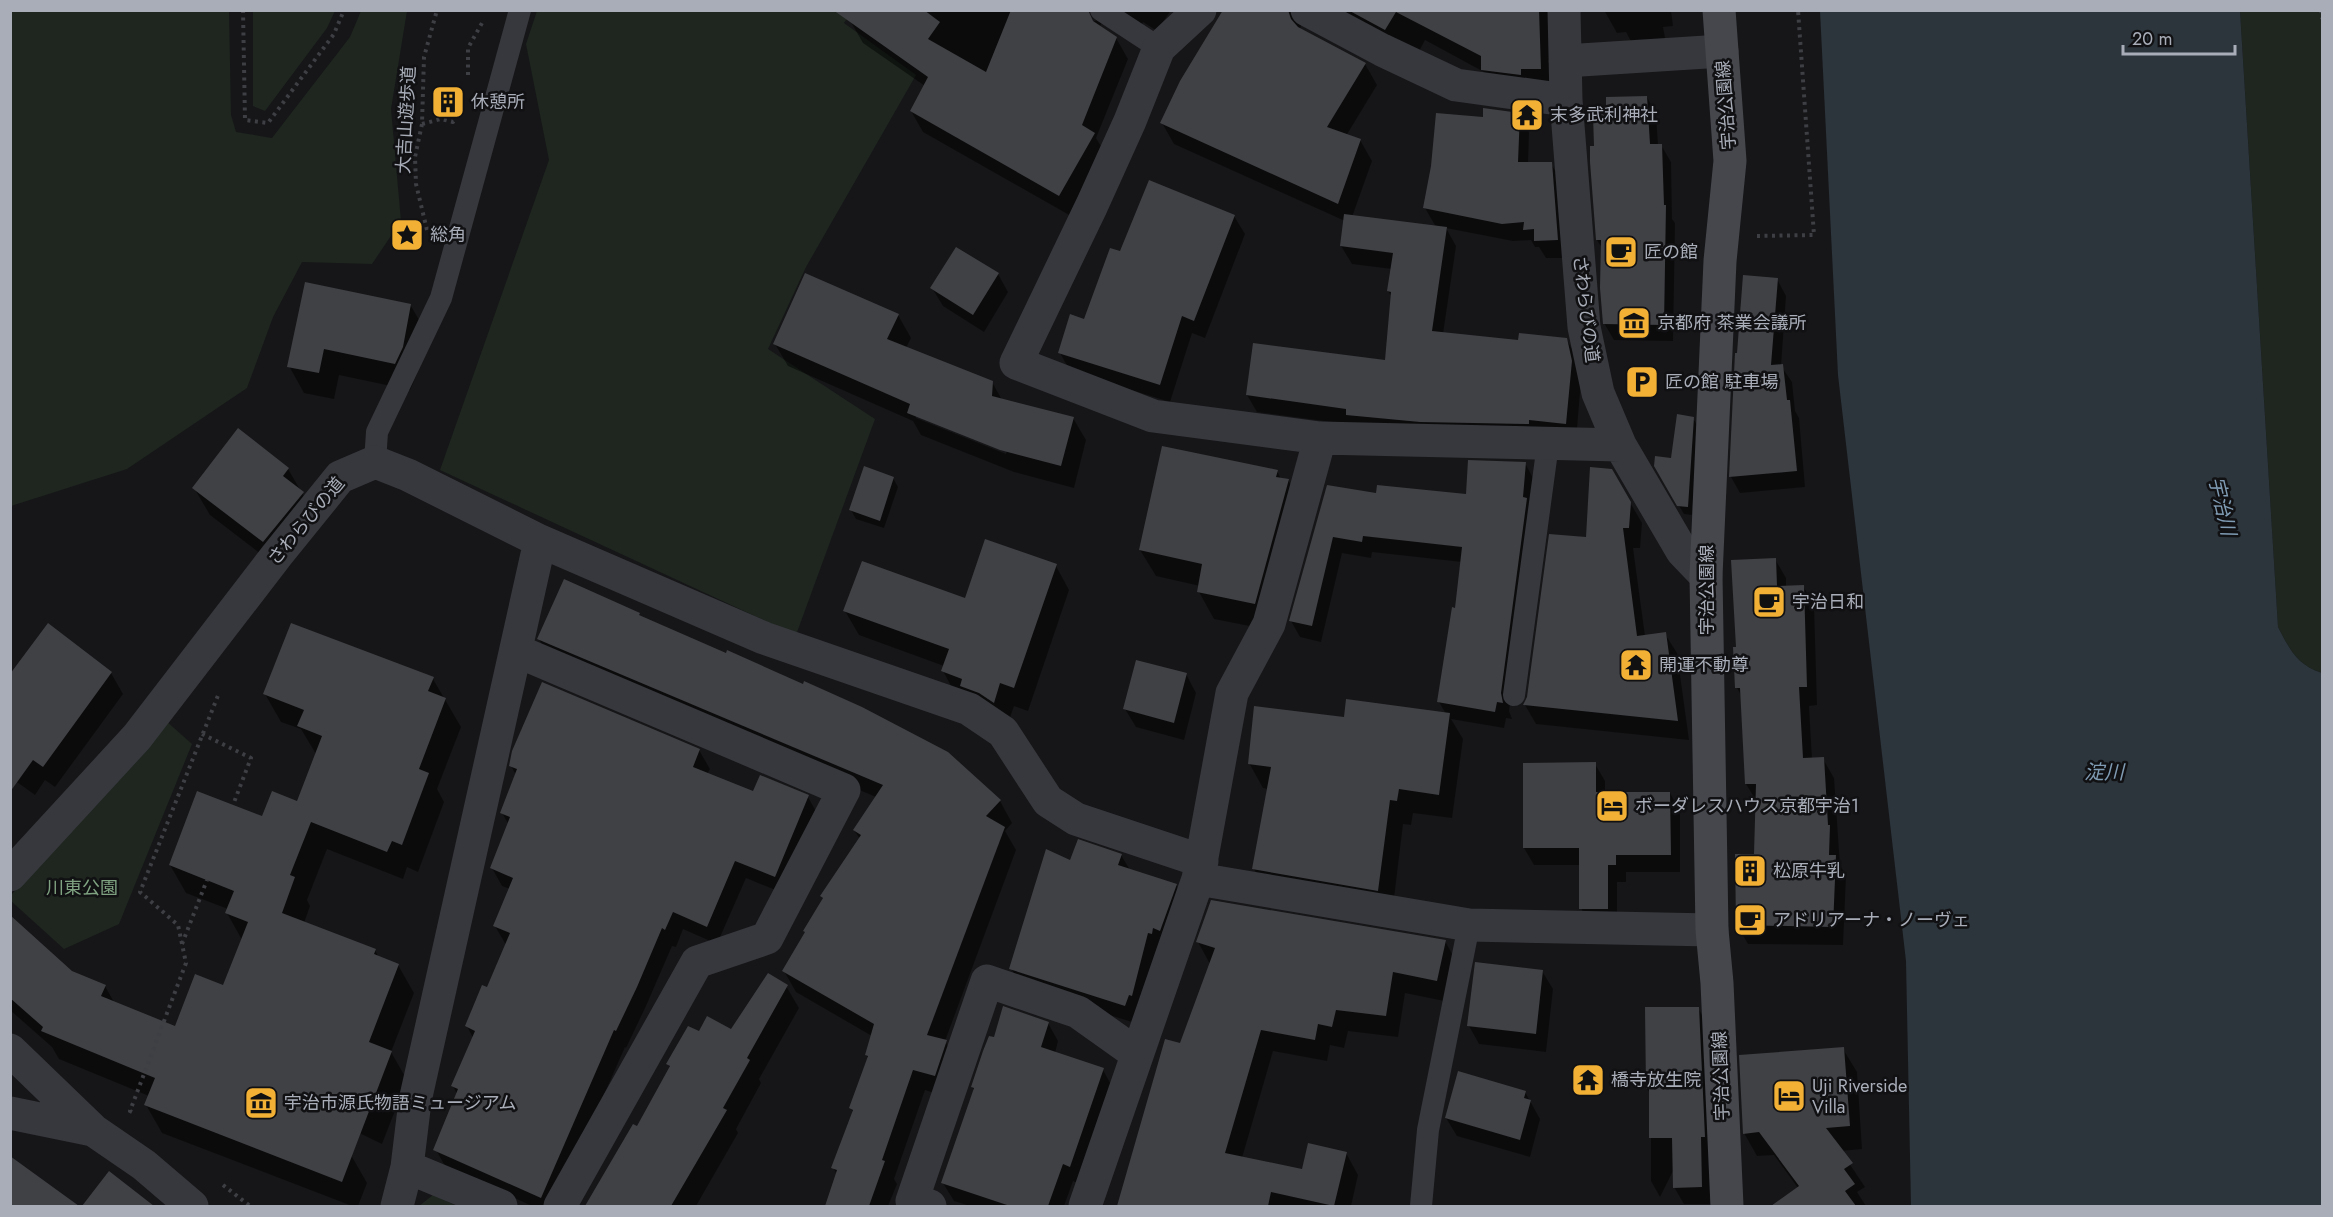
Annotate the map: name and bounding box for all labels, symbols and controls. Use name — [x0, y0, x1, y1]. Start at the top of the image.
scale bar — [2123, 18, 2236, 56]
text: 20 m — [2132, 26, 2172, 52]
street label: 宇治公園線 — [1710, 59, 1742, 151]
street label: 大吉山遊歩道 — [390, 65, 422, 175]
building icon: 休憩所 — [430, 84, 466, 120]
place label: 休憩所 — [471, 89, 525, 115]
temple icon: 末多武利神社 — [1509, 97, 1545, 133]
place label: 末多武利神社 — [1550, 102, 1658, 128]
place icon: 総角 — [389, 217, 425, 253]
place label: 総角 — [430, 222, 466, 248]
cafe icon: 匠の館 — [1603, 234, 1639, 270]
place label: 匠の館 — [1644, 239, 1698, 265]
street label: さわらびの道 — [1567, 254, 1605, 364]
museum icon: 京都府 茶業会議所 — [1616, 305, 1652, 341]
place label: 京都府 茶業会議所 — [1657, 310, 1806, 336]
parking icon: 匠の館 駐車場 — [1624, 364, 1660, 400]
place label: 匠の館 駐車場 — [1665, 369, 1778, 395]
street label: さわらびの道 — [261, 471, 351, 571]
water label: 宇治川 — [2201, 474, 2243, 540]
street label: 宇治公園線 — [1694, 545, 1720, 635]
cafe icon: 宇治日和 — [1751, 584, 1787, 620]
place label: 宇治日和 — [1792, 589, 1864, 615]
temple icon: 開運不動尊 — [1618, 647, 1654, 683]
place label: 開運不動尊 — [1659, 652, 1749, 678]
water label: 淀川 — [2084, 758, 2126, 787]
hotel icon: ボーダレスハウス京都宇治1 — [1594, 788, 1630, 824]
place label: ボーダレスハウス京都宇治1 — [1635, 793, 1859, 819]
building icon: 松原牛乳 — [1732, 853, 1768, 889]
place label: 松原牛乳 — [1773, 858, 1845, 884]
park label: 川東公園 — [46, 875, 118, 901]
cafe icon: アドリアーナ・ノーヴェ — [1732, 902, 1768, 938]
place label: アドリアーナ・ノーヴェ — [1773, 907, 1970, 933]
street label: 宇治公園線 — [1706, 1031, 1736, 1121]
temple icon: 橋寺放生院 — [1570, 1062, 1606, 1098]
place label: 橋寺放生院 — [1611, 1067, 1701, 1093]
place label: Uji Riverside Villa — [1812, 1073, 1907, 1120]
hotel icon: Uji Riverside Villa — [1771, 1078, 1807, 1114]
museum icon: 宇治市源氏物語ミュージアム — [243, 1085, 279, 1121]
place label: 宇治市源氏物語ミュージアム — [284, 1090, 516, 1116]

